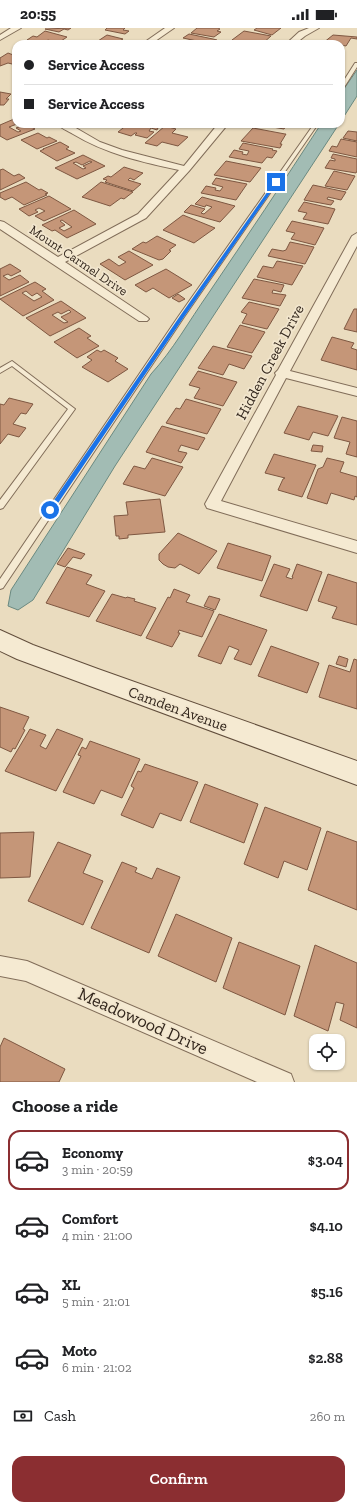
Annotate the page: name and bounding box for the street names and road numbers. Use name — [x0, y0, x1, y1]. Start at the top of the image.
street label: Mount Carmel Drive — [27, 222, 131, 299]
street label: Hidden Creek Drive — [232, 301, 308, 423]
street label: Camden Avenue — [126, 683, 230, 735]
street label: Meadowood Drive — [75, 982, 211, 1060]

